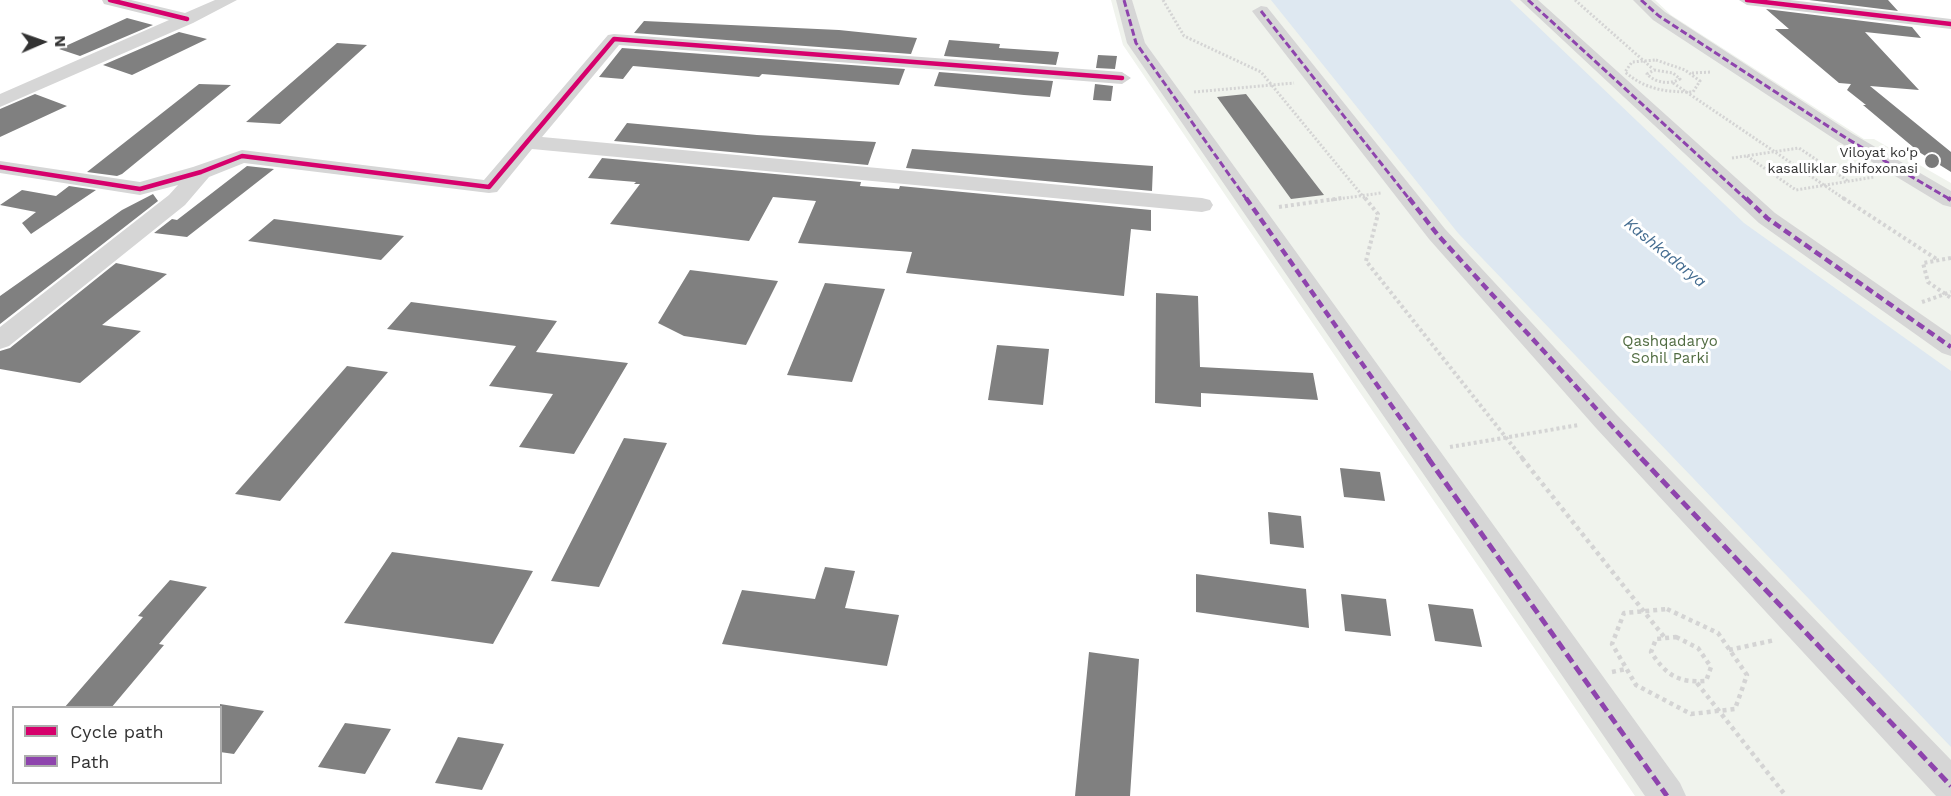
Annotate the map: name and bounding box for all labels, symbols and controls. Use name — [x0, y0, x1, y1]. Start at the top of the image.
north arrow — [12, 12, 72, 72]
text: N — [51, 35, 70, 48]
place label: Viloyat ko'p kasalliklar shifoxonasi — [1768, 145, 1918, 178]
marker: Viloyat ko'p kasalliklar shifoxonasi — [1923, 152, 1941, 170]
water label: Kashkadarya — [1620, 214, 1710, 292]
park label: Qashqadaryo Sohil Parki — [1622, 333, 1718, 368]
legend — [12, 706, 222, 784]
text: Cycle path — [70, 721, 164, 742]
text: Path — [70, 751, 110, 772]

